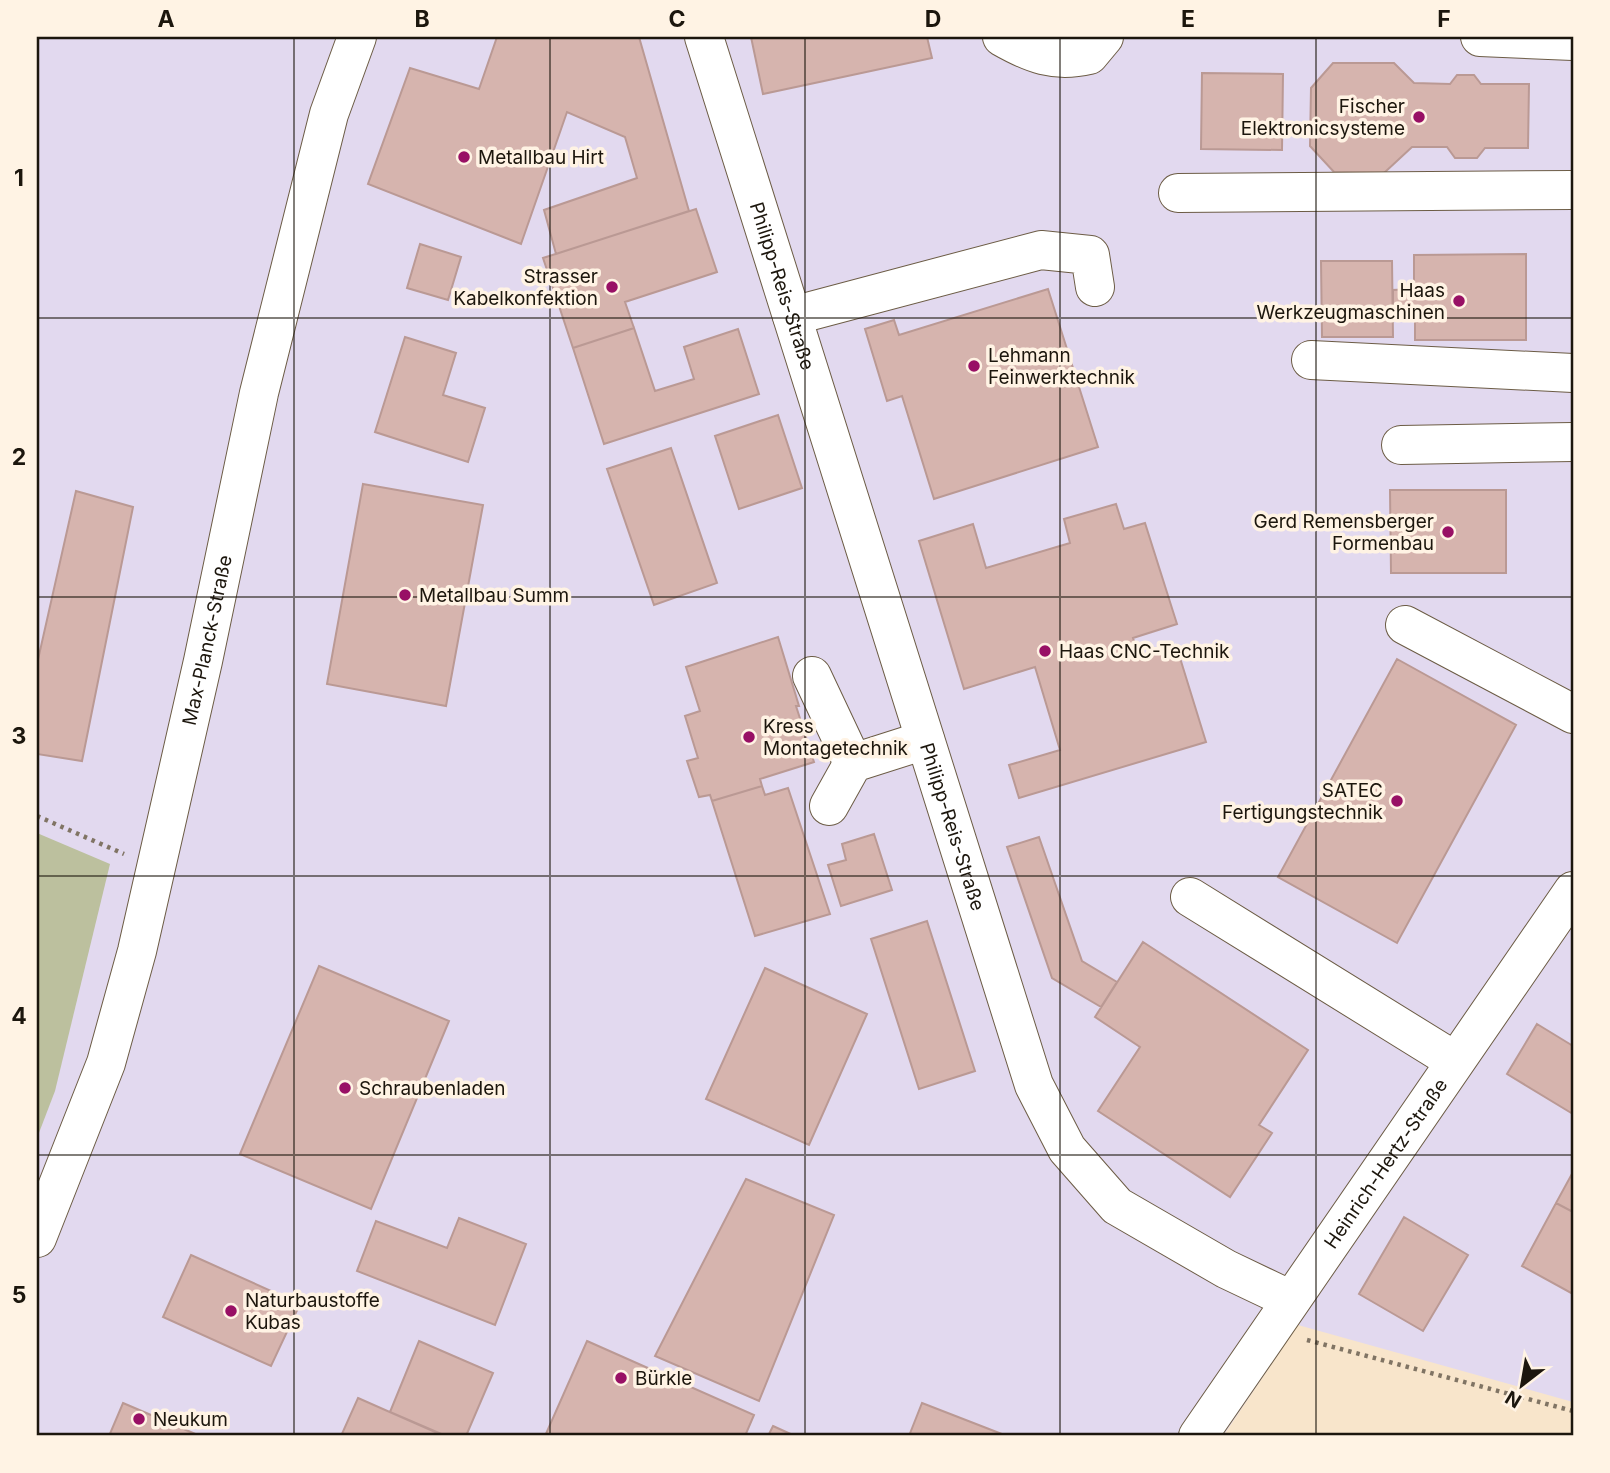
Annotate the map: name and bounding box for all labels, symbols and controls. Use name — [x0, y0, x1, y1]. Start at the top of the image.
text: A — [157, 5, 175, 33]
text: B — [414, 5, 430, 33]
text: C — [668, 5, 686, 33]
text: D — [925, 5, 941, 33]
text: E — [1181, 5, 1195, 33]
text: F — [1437, 5, 1451, 33]
place label: Fischer Elektronicsysteme — [1241, 95, 1405, 140]
marker: Fischer Elektronicsysteme — [1411, 109, 1427, 125]
place label: Metallbau Hirt — [478, 146, 604, 169]
marker: Metallbau Hirt — [456, 149, 472, 165]
text: 1 — [14, 164, 24, 192]
street label: Philipp-Reis-Straße — [745, 199, 820, 373]
place label: Strasser Kabelkonfektion — [453, 265, 598, 310]
marker: Strasser Kabelkonfektion — [604, 279, 620, 295]
place label: Haas Werkzeugmaschinen — [1257, 279, 1445, 324]
marker: Haas Werkzeugmaschinen — [1451, 293, 1467, 309]
place label: Lehmann Feinwerktechnik — [988, 344, 1136, 389]
marker: Lehmann Feinwerktechnik — [966, 358, 982, 374]
text: 2 — [12, 443, 26, 471]
place label: Gerd Remensberger Formenbau — [1254, 510, 1434, 555]
marker: Gerd Remensberger Formenbau — [1440, 524, 1456, 540]
street label: Max-Planck-Straße — [177, 553, 236, 727]
place label: Metallbau Summ — [419, 584, 569, 607]
marker: Metallbau Summ — [397, 587, 413, 603]
place label: Haas CNC-Technik — [1059, 640, 1230, 663]
marker: Haas CNC-Technik — [1037, 643, 1053, 659]
place label: Kress Montagetechnik — [763, 715, 909, 760]
text: 3 — [12, 722, 26, 750]
marker: Kress Montagetechnik — [741, 729, 757, 745]
street label: Philipp-Reis-Straße — [915, 740, 990, 914]
place label: SATEC Fertigungstechnik — [1222, 779, 1384, 824]
marker: SATEC Fertigungstechnik — [1389, 793, 1405, 809]
text: 4 — [11, 1002, 27, 1030]
street label: Heinrich-Hertz-Straße — [1319, 1074, 1452, 1253]
place label: Schraubenladen — [359, 1077, 505, 1100]
marker: Schraubenladen — [337, 1080, 353, 1096]
text: 5 — [12, 1281, 26, 1309]
place label: Naturbaustoffe Kubas — [245, 1289, 380, 1334]
marker: Naturbaustoffe Kubas — [223, 1303, 239, 1319]
north arrow — [1488, 1350, 1558, 1420]
place label: Bürkle — [635, 1367, 692, 1390]
marker: Bürkle — [613, 1370, 629, 1386]
text: N — [1501, 1386, 1526, 1413]
place label: Neukum — [153, 1408, 228, 1431]
marker: Neukum — [131, 1411, 147, 1427]

